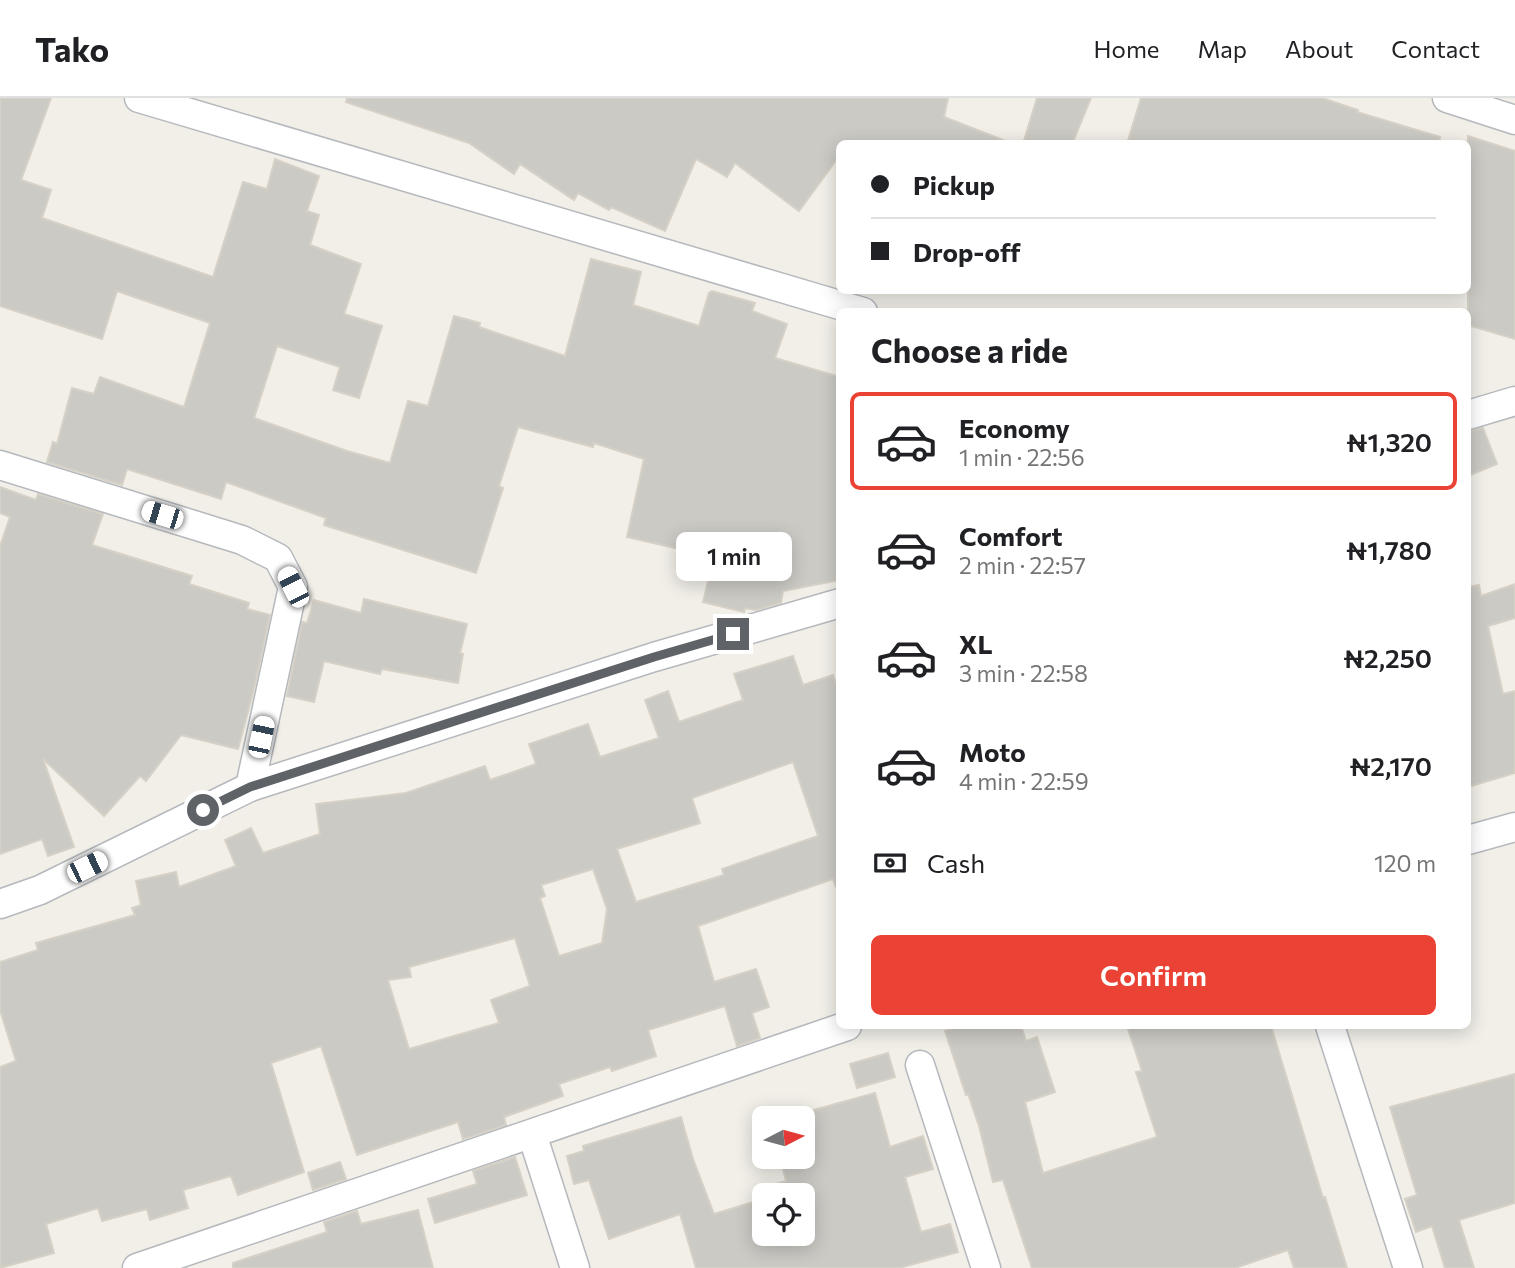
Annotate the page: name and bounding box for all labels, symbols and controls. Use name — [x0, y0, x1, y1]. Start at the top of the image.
text: Tako — [35, 28, 109, 69]
text: Home — [1094, 34, 1160, 63]
text: Map — [1198, 34, 1247, 63]
text: About — [1285, 34, 1353, 63]
text: Contact — [1391, 34, 1480, 63]
text: Pickup — [913, 169, 995, 200]
text: Drop-off — [913, 236, 1020, 267]
text: Choose a ride — [871, 330, 1068, 370]
icon: car — [875, 410, 938, 473]
text: Economy — [959, 412, 1070, 443]
text: ₦1,320 — [1346, 426, 1432, 457]
text: 1 min · 22:56 — [959, 443, 1085, 471]
car — [139, 499, 186, 531]
icon: car — [875, 518, 938, 581]
text: Comfort — [959, 520, 1062, 551]
callout: 1 min — [675, 532, 791, 582]
text: ₦1,780 — [1346, 534, 1432, 565]
text: 1 min — [707, 542, 761, 570]
text: 2 min · 22:57 — [959, 551, 1086, 579]
car — [275, 564, 312, 610]
route end — [717, 618, 749, 650]
icon: car — [875, 626, 938, 689]
text: XL — [959, 628, 993, 659]
text: ₦2,250 — [1343, 642, 1432, 673]
text: 3 min · 22:58 — [959, 659, 1088, 687]
car — [247, 714, 276, 760]
icon: car — [875, 734, 938, 797]
text: Moto — [959, 736, 1026, 767]
text: ₦2,170 — [1349, 750, 1432, 781]
text: 4 min · 22:59 — [959, 767, 1089, 795]
route start — [187, 794, 219, 826]
icon: cash — [871, 844, 909, 882]
text: Cash — [927, 847, 985, 878]
car — [64, 848, 111, 886]
text: 120 m — [1374, 849, 1436, 877]
button: Confirm — [871, 935, 1436, 1015]
north arrow — [752, 1106, 816, 1169]
map controls — [752, 1106, 815, 1246]
button: locate — [752, 1183, 815, 1246]

